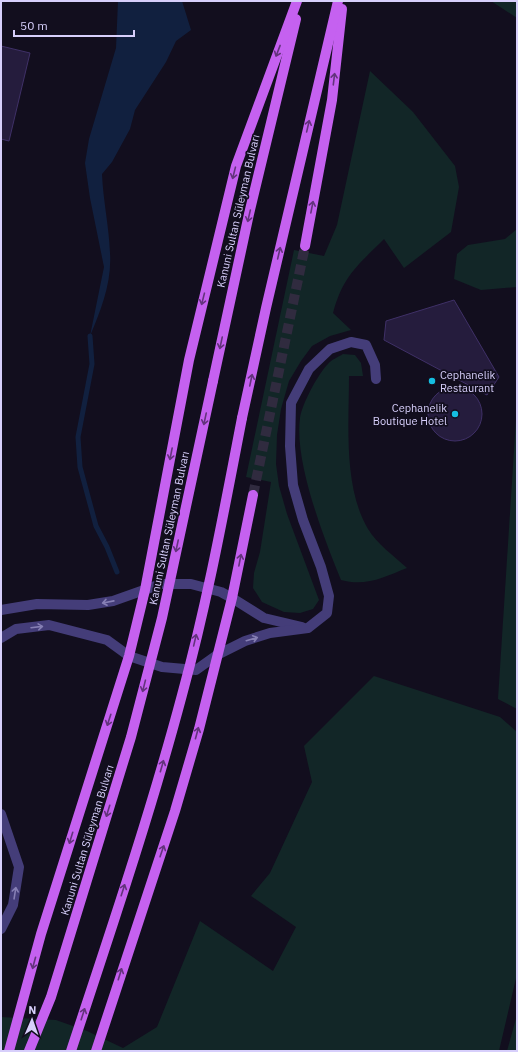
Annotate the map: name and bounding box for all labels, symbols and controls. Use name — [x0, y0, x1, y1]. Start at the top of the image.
scale bar — [14, 12, 134, 38]
text: 50 m — [20, 18, 48, 33]
one-way arrow — [274, 44, 281, 57]
one-way arrow — [330, 73, 338, 86]
one-way arrow — [305, 120, 313, 133]
street label: Kanuni Sultan Süleyman Bulvarı — [214, 133, 262, 289]
one-way arrow — [230, 166, 237, 179]
one-way arrow — [308, 201, 316, 214]
one-way arrow — [244, 209, 252, 222]
one-way arrow — [275, 247, 283, 260]
one-way arrow — [199, 292, 207, 305]
one-way arrow — [217, 336, 225, 349]
place label: Cephanelik Restaurant — [440, 368, 495, 395]
one-way arrow — [247, 374, 255, 387]
marker: Cephanelik Restaurant — [427, 376, 437, 386]
place label: Cephanelik Boutique Hotel — [373, 401, 447, 428]
marker: Cephanelik Boutique Hotel — [450, 409, 460, 419]
one-way arrow — [200, 412, 208, 425]
one-way arrow — [166, 447, 174, 460]
street label: Kanuni Sultan Süleyman Bulvarı — [146, 450, 192, 606]
one-way arrow — [173, 539, 181, 552]
one-way arrow — [236, 554, 244, 567]
one-way arrow — [102, 598, 115, 606]
one-way arrow — [31, 623, 44, 630]
one-way arrow — [192, 634, 200, 647]
one-way arrow — [246, 635, 259, 642]
one-way arrow — [140, 679, 148, 692]
one-way arrow — [105, 713, 112, 726]
one-way arrow — [194, 727, 202, 740]
one-way arrow — [159, 760, 166, 773]
street label: Kanuni Sultan Süleyman Bulvarı — [57, 763, 117, 917]
one-way arrow — [104, 805, 112, 817]
one-way arrow — [67, 832, 74, 845]
one-way arrow — [159, 844, 166, 857]
one-way arrow — [120, 884, 127, 897]
one-way arrow — [11, 887, 19, 900]
one-way arrow — [29, 956, 37, 969]
one-way arrow — [117, 967, 124, 980]
north arrow — [12, 1000, 52, 1040]
text: N — [28, 1003, 37, 1017]
one-way arrow — [80, 1008, 87, 1021]

